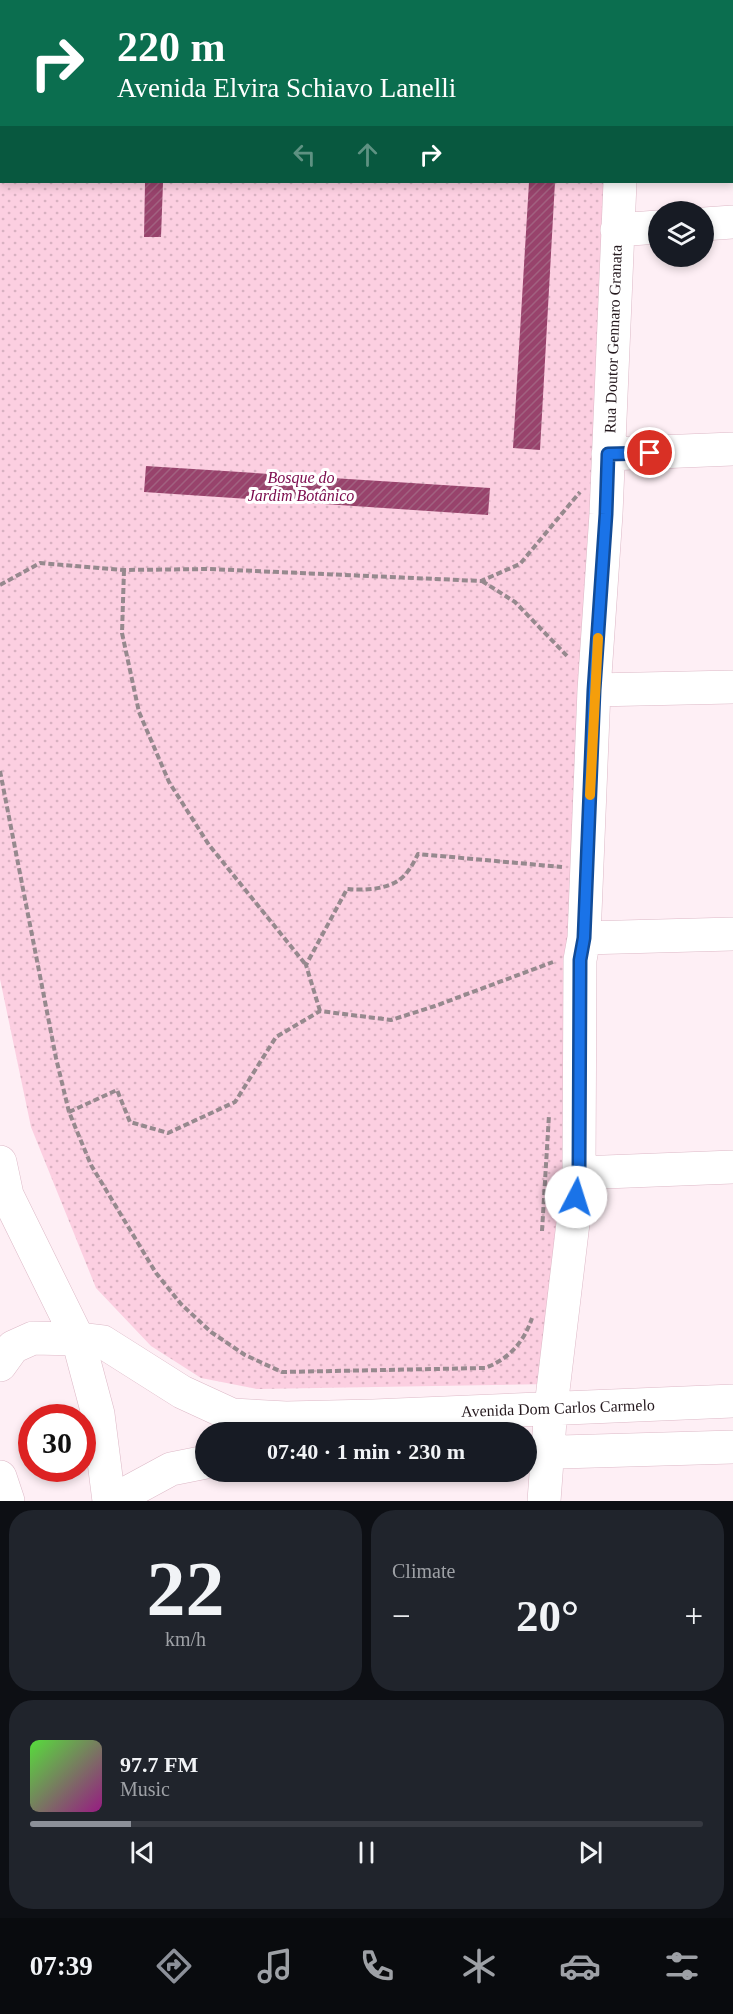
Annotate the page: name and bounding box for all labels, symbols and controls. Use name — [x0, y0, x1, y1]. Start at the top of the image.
icon: right — [18, 24, 96, 102]
text: 220 m — [117, 24, 226, 70]
text: Avenida Elvira Schiavo Lanelli — [117, 73, 456, 103]
icon: left — [288, 138, 321, 171]
icon: ahead — [351, 138, 384, 171]
icon: right — [414, 138, 447, 171]
map controls — [648, 201, 714, 267]
button: layers — [648, 201, 714, 267]
street label: Rua Doutor Gennaro Granata — [601, 244, 625, 434]
pin — [624, 427, 675, 478]
icon: arrive — [633, 436, 666, 469]
park label: Bosque do Jardim Botânico — [248, 469, 354, 504]
position arrow — [544, 1165, 608, 1229]
street label: Avenida Dom Carlos Carmelo — [461, 1396, 655, 1420]
speed limit sign: 30 — [18, 1404, 96, 1482]
text: 07:40 · 1 min · 230 m — [267, 1439, 465, 1464]
text: 22 — [147, 1545, 225, 1632]
text: Climate — [392, 1560, 455, 1582]
text: 20° — [516, 1591, 579, 1641]
text: − — [392, 1598, 411, 1634]
text: + — [684, 1598, 703, 1634]
text: km/h — [165, 1628, 206, 1650]
text: 97.7 FM — [120, 1752, 198, 1777]
text: Music — [120, 1778, 170, 1800]
icon: previous — [126, 1836, 159, 1869]
icon: pause — [350, 1836, 383, 1869]
icon: next — [574, 1836, 607, 1869]
icon: directions — [153, 1945, 195, 1987]
icon: music — [254, 1945, 296, 1987]
icon: phone — [356, 1945, 398, 1987]
icon: climate — [458, 1945, 500, 1987]
icon: car — [559, 1945, 601, 1987]
icon: filters — [661, 1945, 703, 1987]
text: 07:39 — [30, 1951, 93, 1981]

